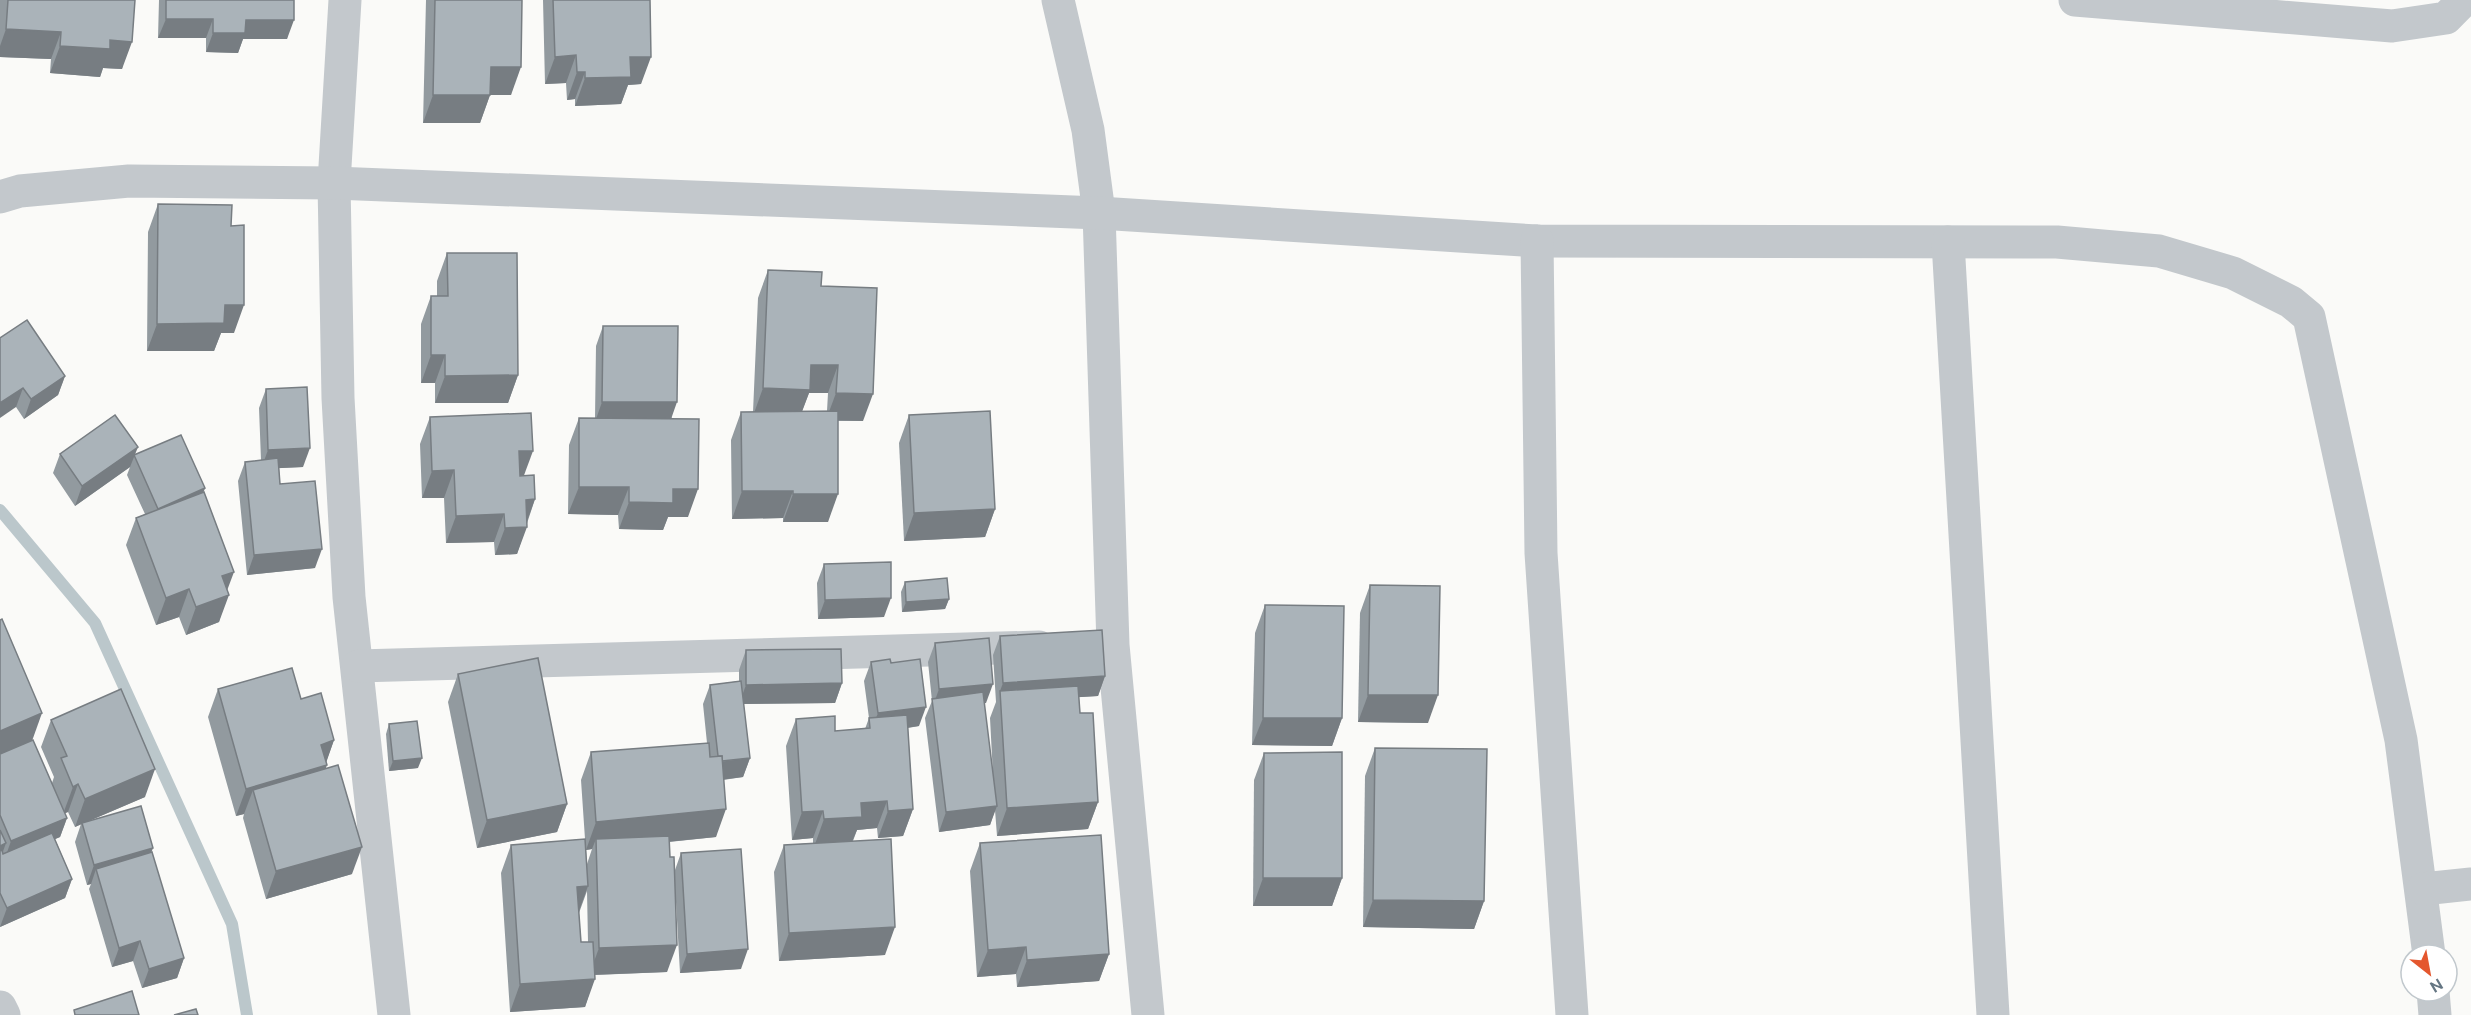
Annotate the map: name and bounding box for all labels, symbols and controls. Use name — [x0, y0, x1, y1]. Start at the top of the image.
north arrow — [2399, 943, 2459, 1003]
text: N — [2427, 975, 2446, 997]

